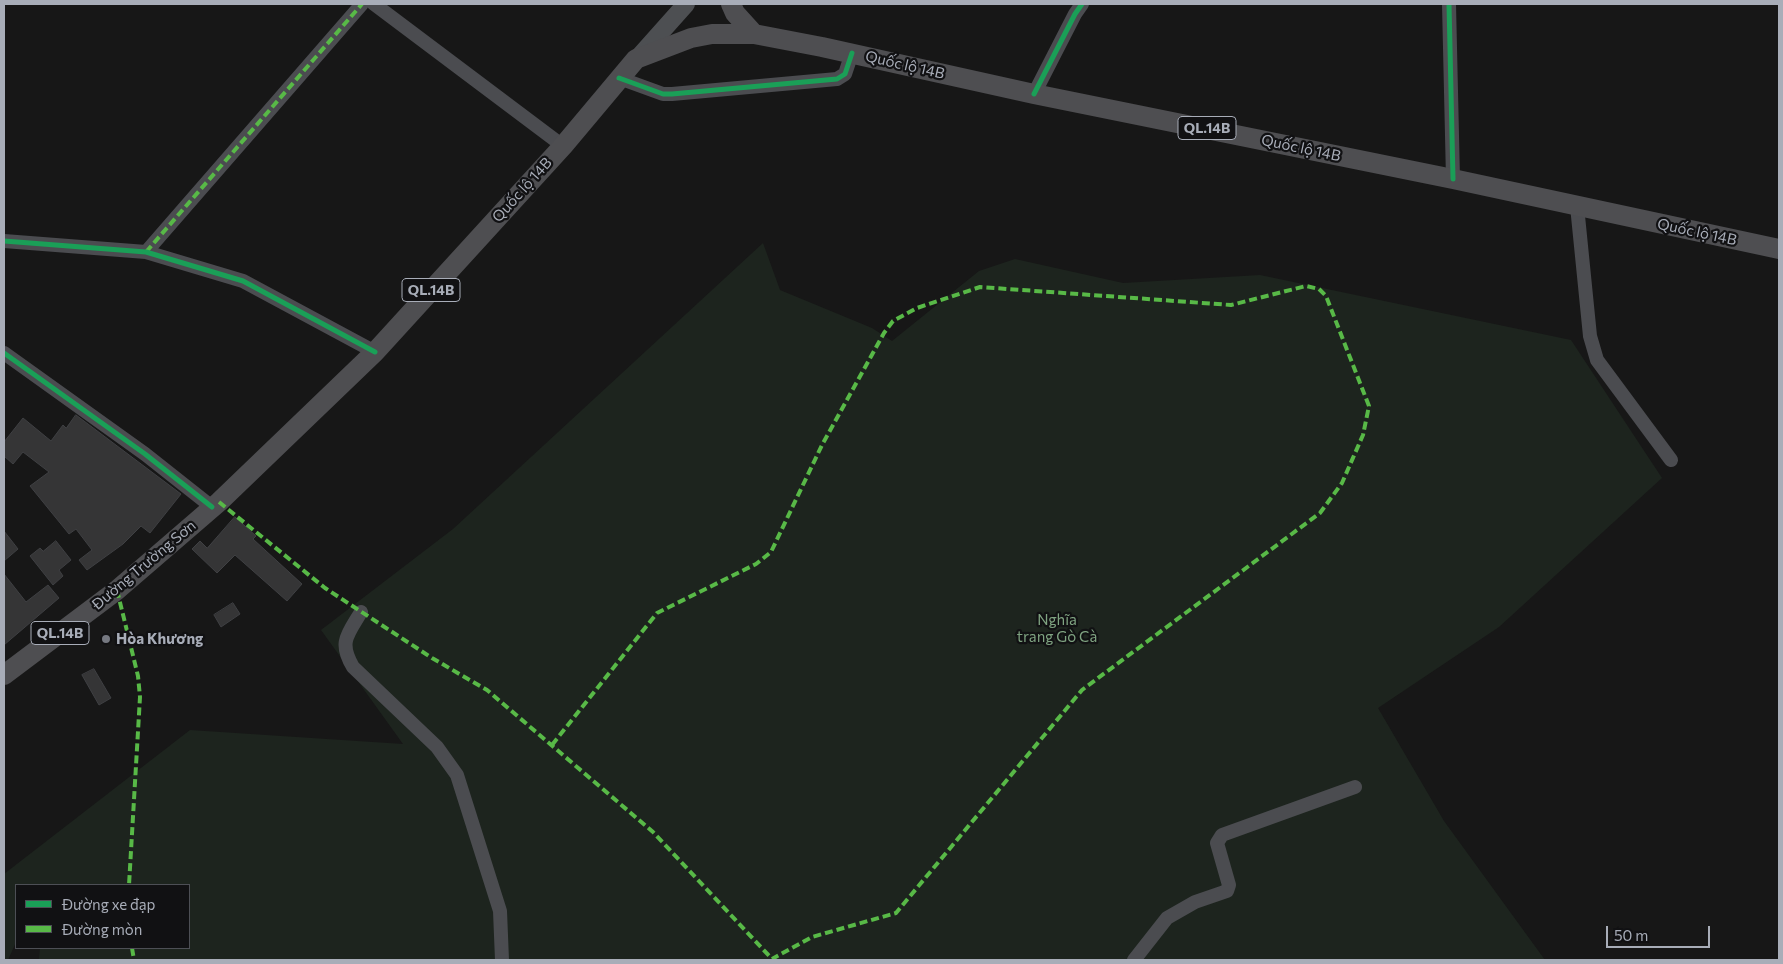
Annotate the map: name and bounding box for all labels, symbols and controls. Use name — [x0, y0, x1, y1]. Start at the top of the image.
street label: Quốc lộ 14B — [864, 47, 946, 83]
road number: QL.14B — [1178, 116, 1236, 140]
street label: Quốc lộ 14B — [1260, 131, 1342, 165]
street label: Quốc lộ 14B — [488, 154, 556, 226]
street label: Quốc lộ 14B — [1656, 215, 1738, 249]
road number: QL.14B — [402, 278, 460, 302]
street label: Đường Trường Sơn — [89, 516, 199, 614]
park label: Nghĩa trang Gò Cà — [1017, 611, 1097, 646]
road number: QL.14B — [31, 622, 89, 644]
place label: Hòa Khương — [116, 630, 203, 648]
marker: Hòa Khương — [100, 633, 112, 645]
legend — [15, 884, 190, 949]
text: Đường xe đạp — [62, 895, 155, 913]
scale bar — [1608, 916, 1712, 948]
text: Đường mòn — [62, 920, 142, 938]
text: 50 m — [1614, 926, 1648, 944]

